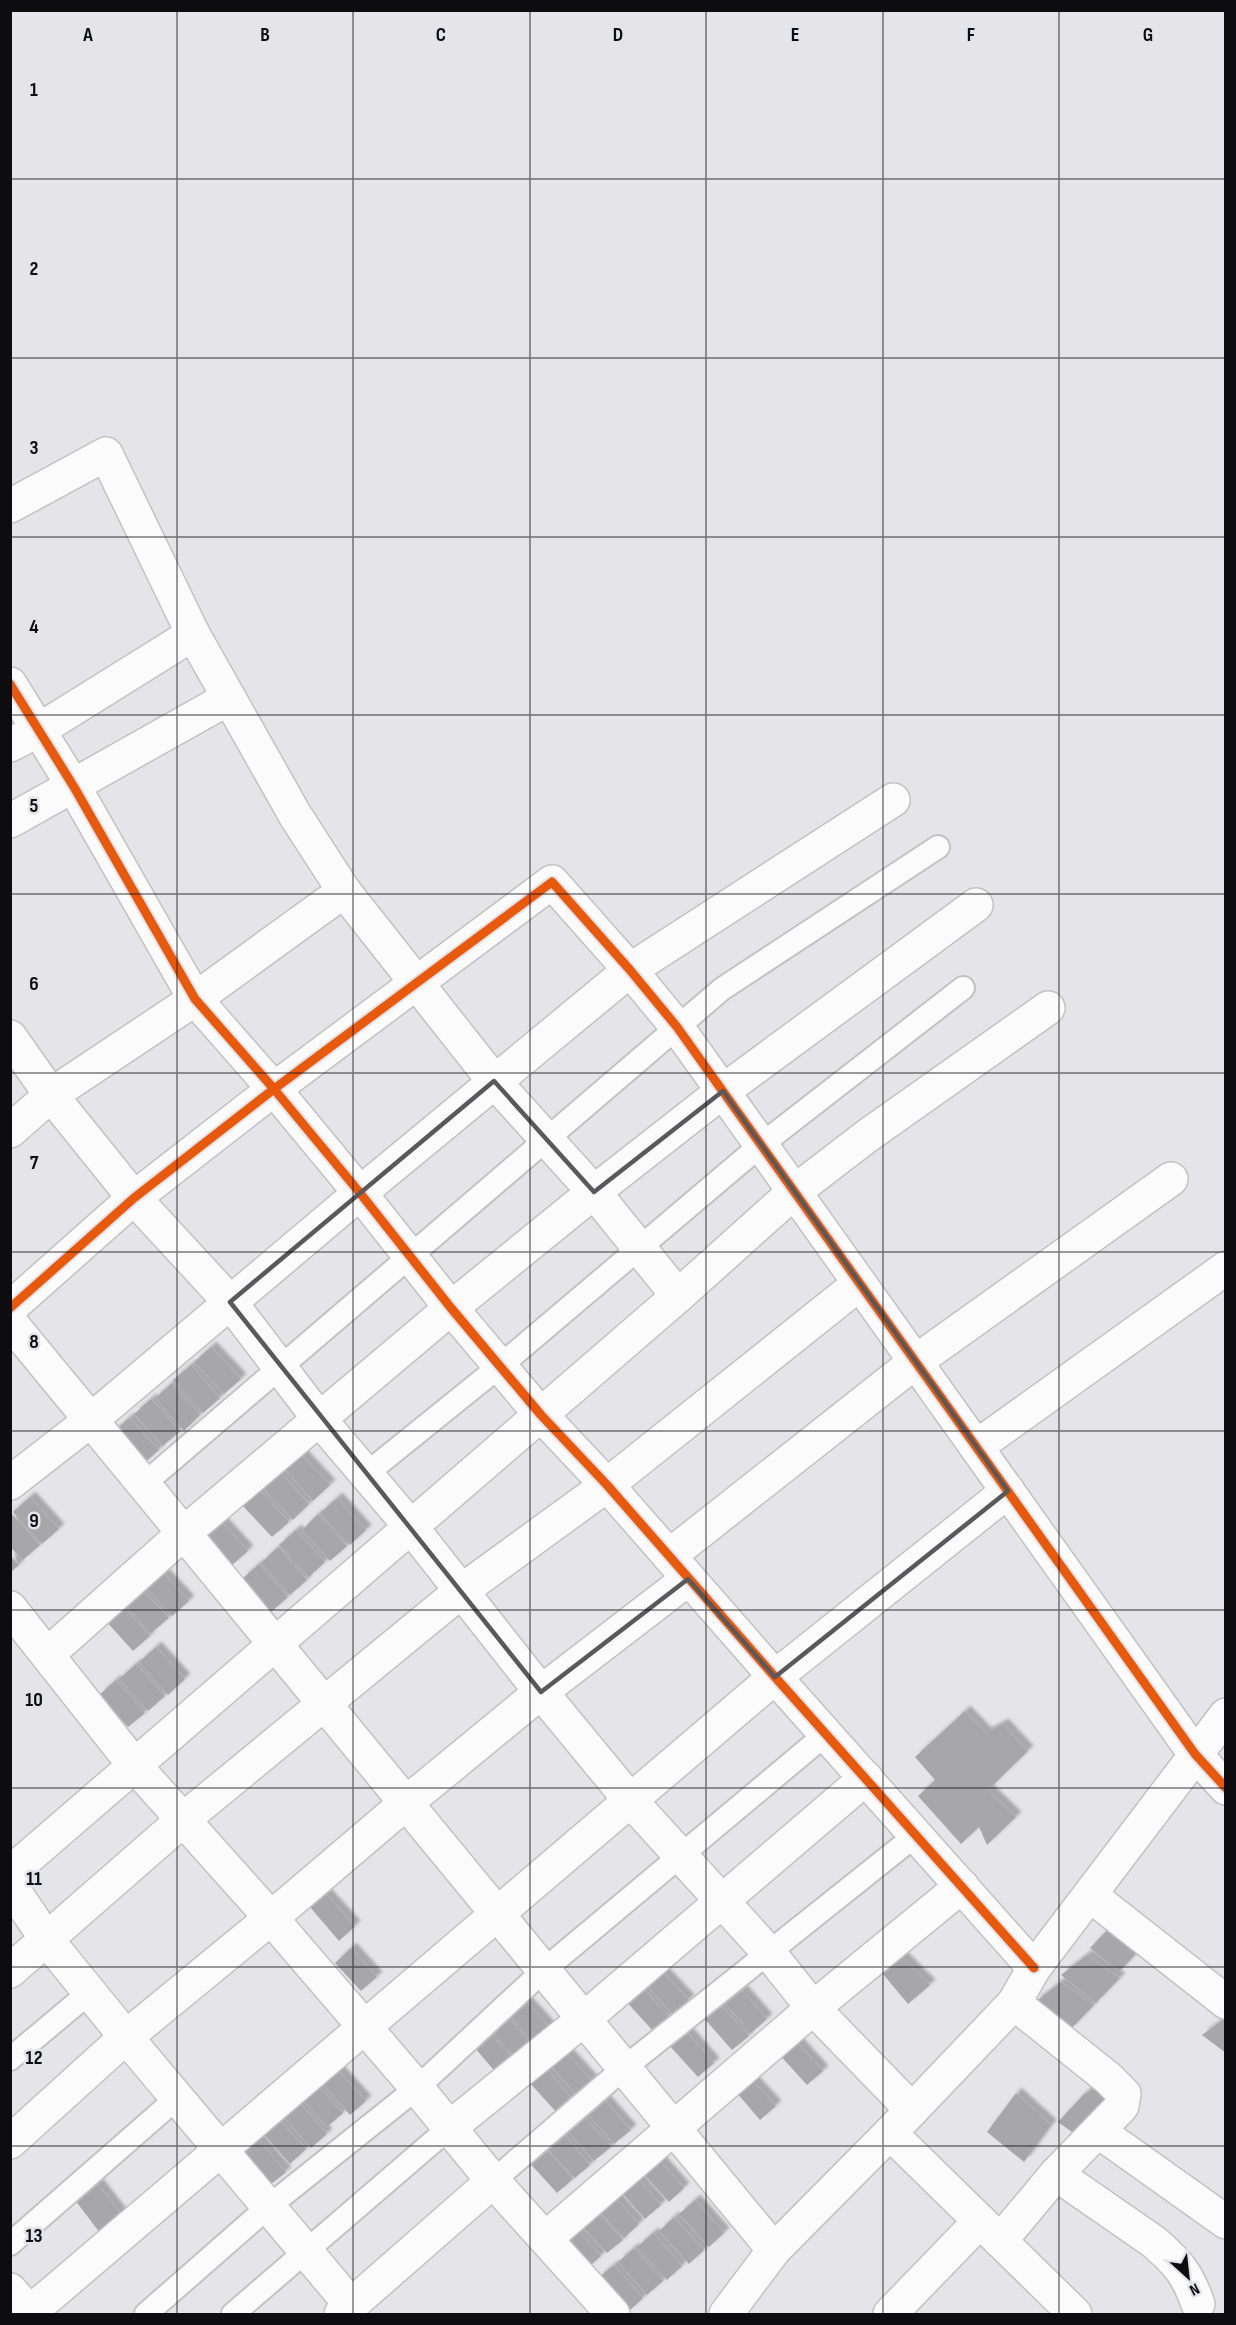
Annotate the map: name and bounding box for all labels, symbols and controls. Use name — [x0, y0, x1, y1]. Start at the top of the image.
text: A — [82, 23, 93, 47]
text: B — [260, 23, 270, 47]
text: C — [436, 23, 446, 47]
text: D — [613, 23, 623, 47]
text: E — [791, 23, 799, 47]
text: F — [967, 23, 975, 47]
text: G — [1143, 23, 1153, 47]
text: 1 — [30, 78, 38, 102]
text: 2 — [30, 257, 38, 281]
text: 3 — [30, 436, 39, 460]
text: 4 — [29, 615, 39, 639]
text: 5 — [30, 794, 39, 818]
text: 6 — [29, 972, 39, 996]
text: 7 — [30, 1151, 39, 1175]
text: 8 — [29, 1330, 39, 1354]
text: 9 — [29, 1509, 39, 1533]
text: 10 — [25, 1688, 43, 1712]
text: 11 — [26, 1867, 42, 1891]
text: 12 — [26, 2046, 42, 2070]
text: 13 — [26, 2224, 42, 2248]
north arrow — [1158, 2247, 1218, 2307]
text: N — [1186, 2279, 1202, 2299]

